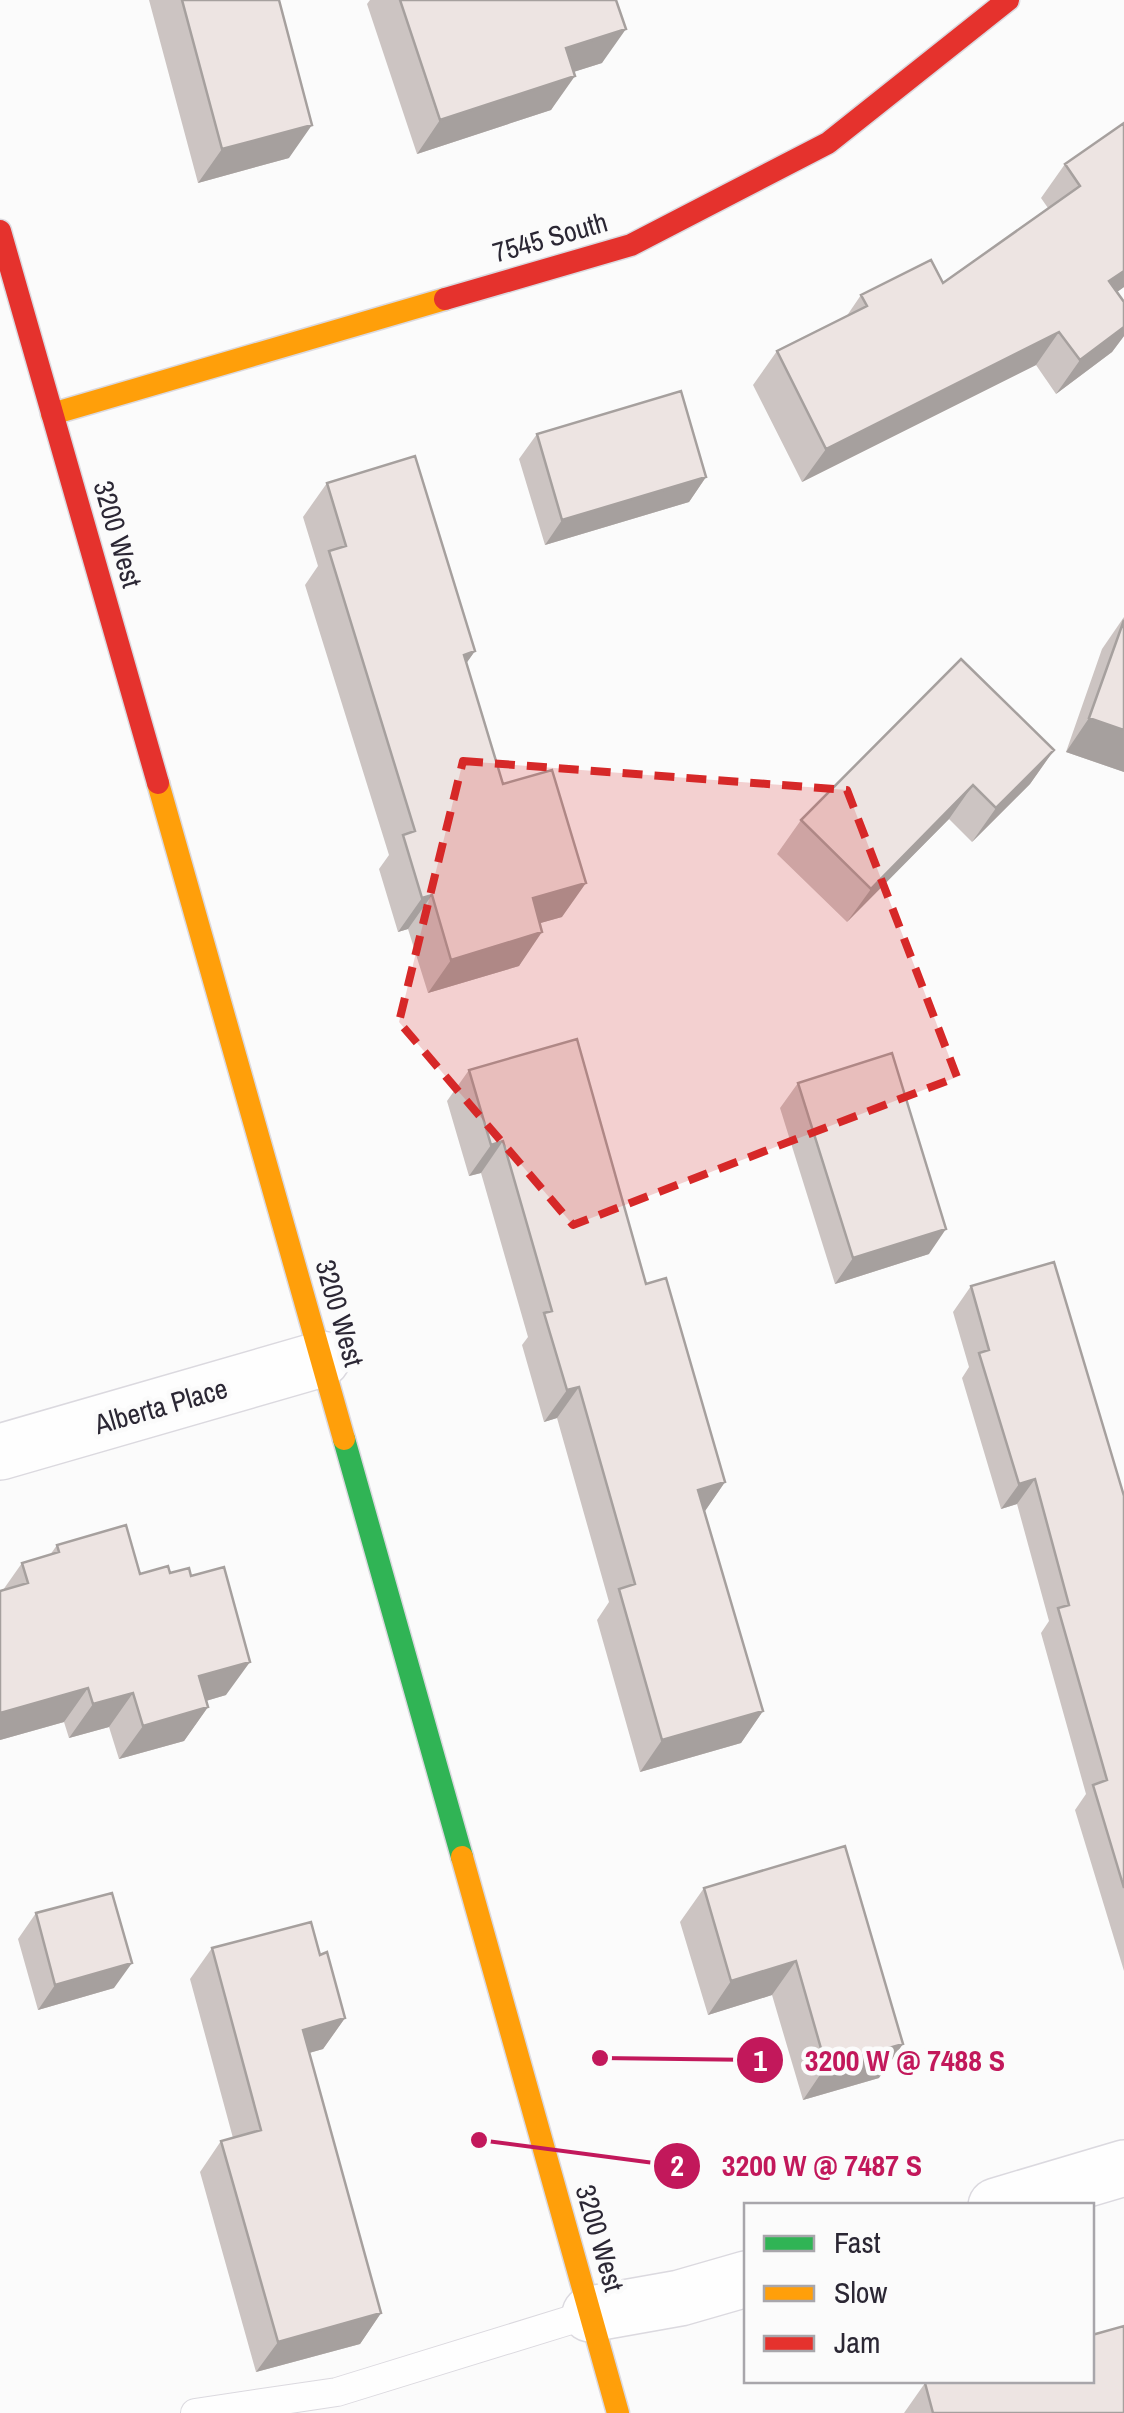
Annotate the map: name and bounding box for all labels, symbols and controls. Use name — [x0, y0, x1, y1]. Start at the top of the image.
street label: 7545 South — [488, 203, 612, 271]
street label: 3200 West — [85, 476, 151, 592]
street label: 3200 West — [307, 1255, 373, 1371]
street label: Alberta Place — [89, 1369, 232, 1443]
callout: 3200 W @ 7488 S — [735, 2030, 1026, 2090]
text: 1 — [753, 2040, 767, 2080]
text: 3200 W @ 7488 S — [805, 2040, 1005, 2080]
callout: 3200 W @ 7487 S — [652, 2136, 942, 2196]
text: 2 — [670, 2145, 684, 2185]
text: 3200 W @ 7487 S — [722, 2145, 922, 2185]
street label: 3200 West — [567, 2180, 633, 2296]
legend — [744, 2203, 1094, 2383]
text: Fast — [834, 2222, 881, 2262]
text: Slow — [834, 2272, 888, 2312]
text: Jam — [834, 2322, 880, 2362]

